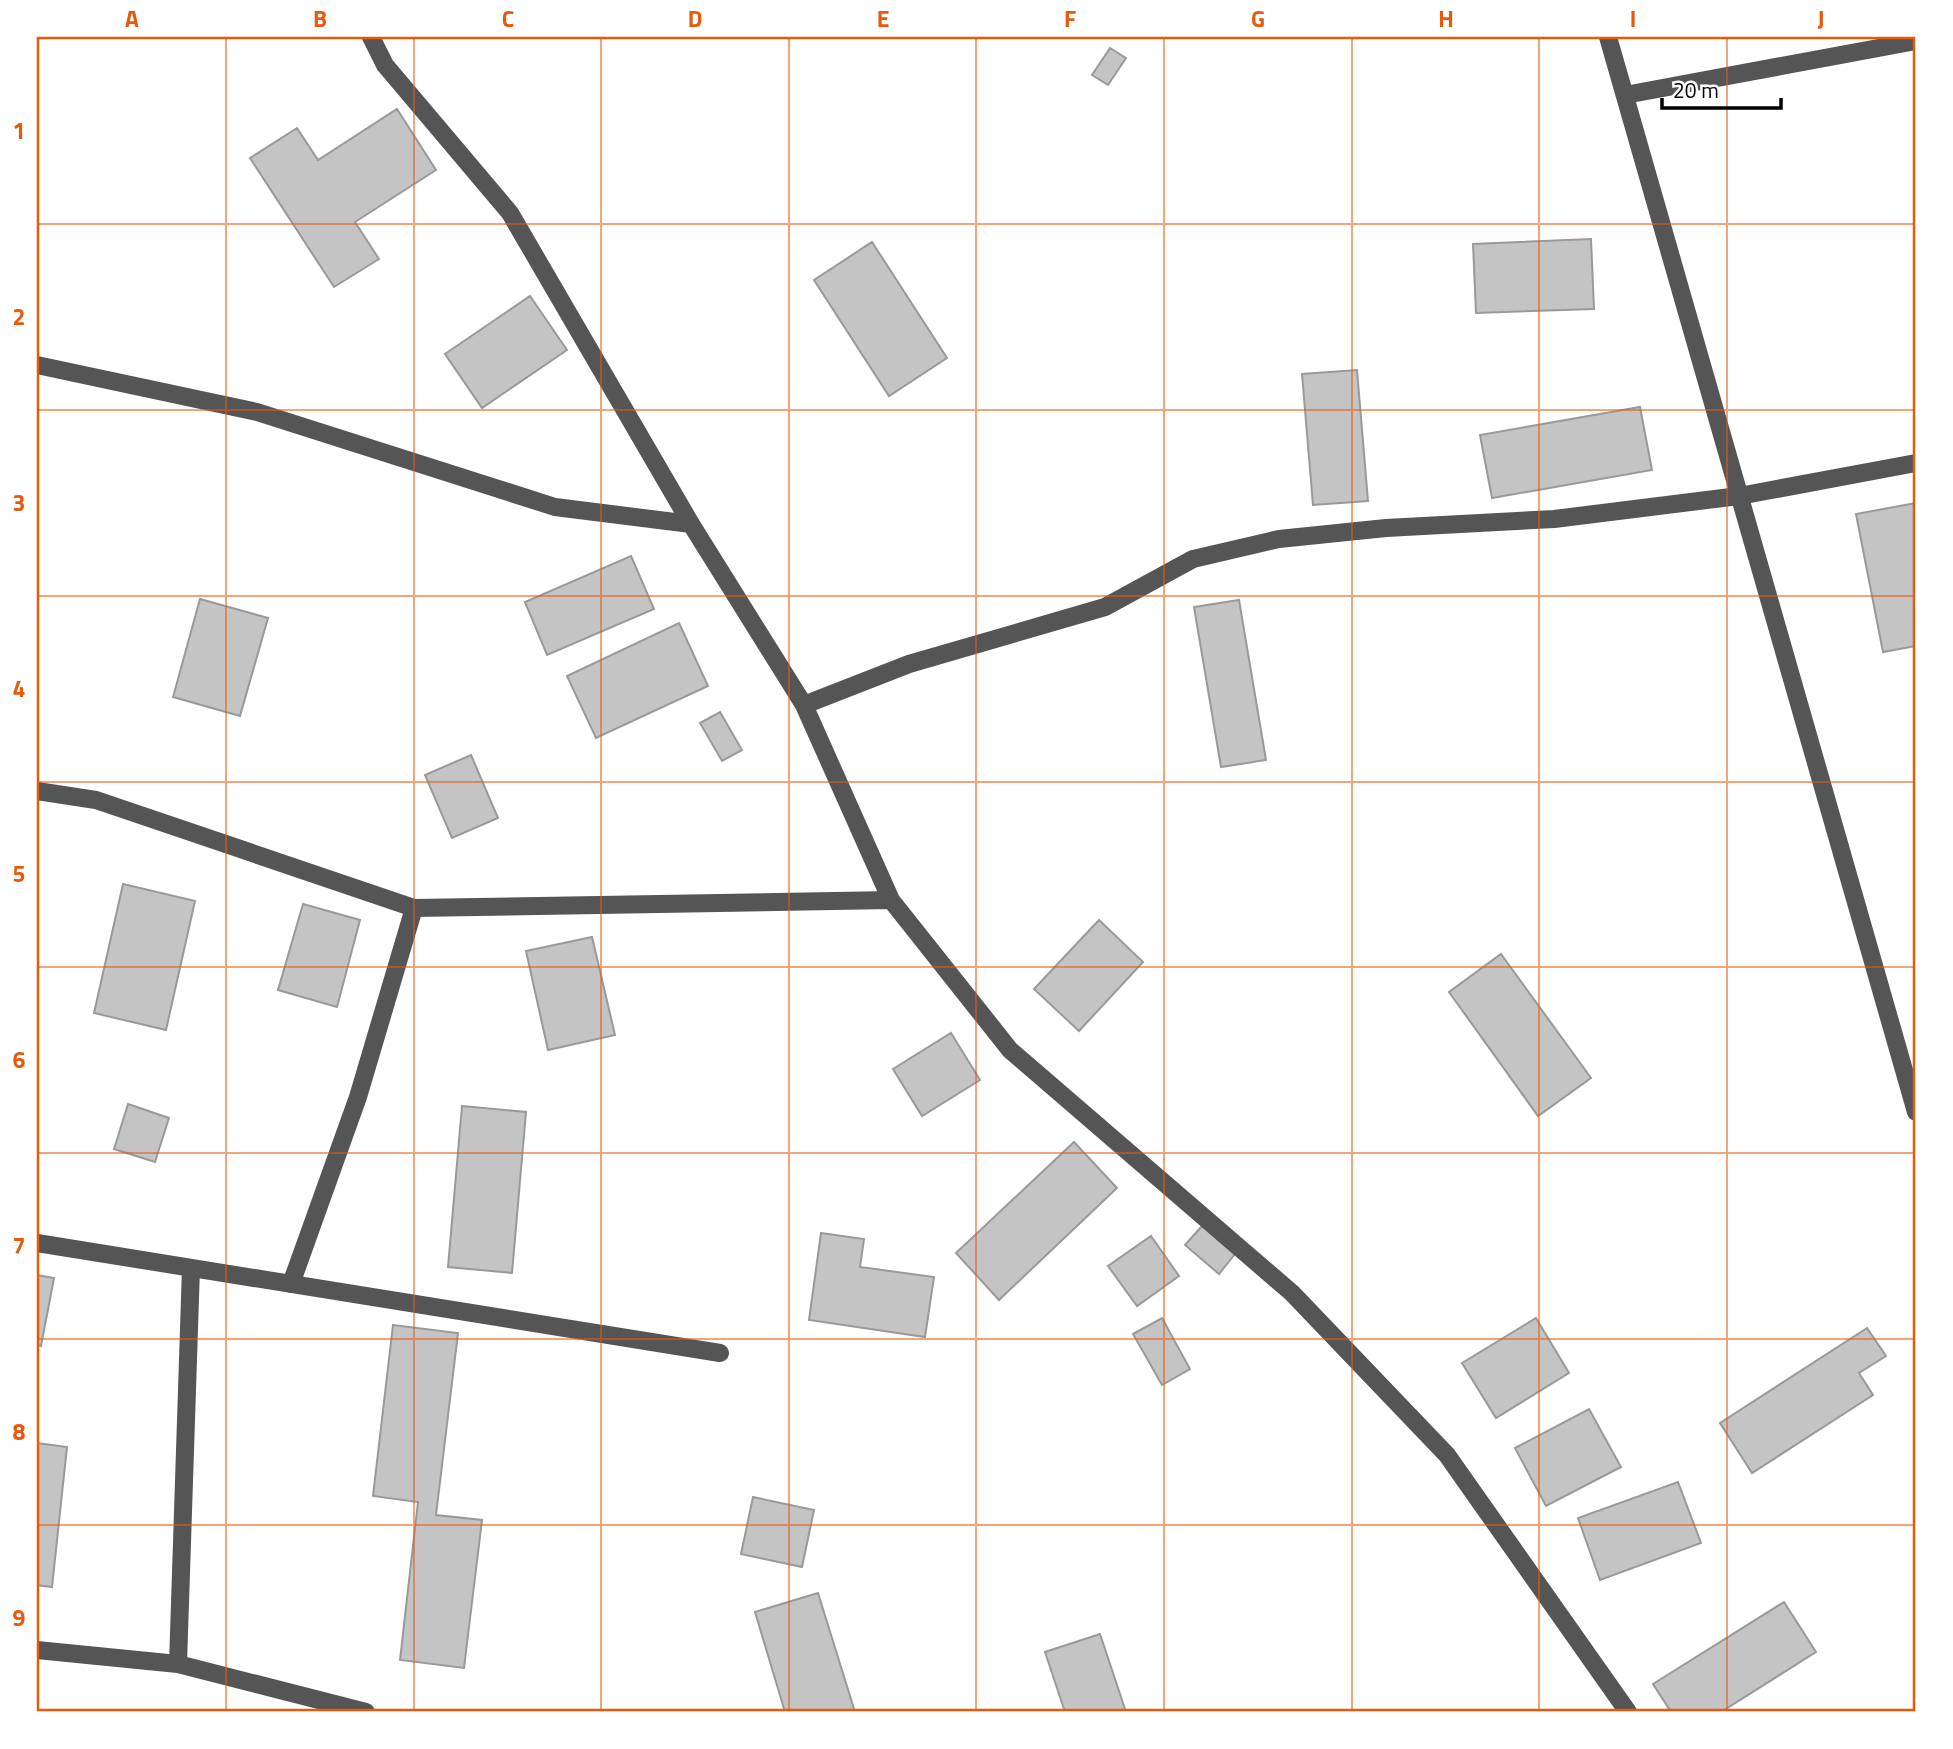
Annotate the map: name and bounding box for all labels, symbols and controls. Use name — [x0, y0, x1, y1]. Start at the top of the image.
text: A — [125, 1, 139, 36]
text: B — [313, 1, 327, 36]
text: C — [502, 1, 514, 36]
text: D — [688, 1, 702, 36]
text: E — [877, 1, 889, 36]
text: F — [1064, 1, 1076, 36]
text: G — [1251, 1, 1265, 36]
text: H — [1438, 1, 1454, 36]
text: I — [1630, 1, 1636, 36]
text: J — [1818, 1, 1824, 36]
scale bar — [1662, 66, 1782, 110]
text: 20 m — [1673, 74, 1719, 106]
text: 1 — [13, 113, 25, 148]
text: 2 — [13, 299, 25, 334]
text: 3 — [13, 485, 25, 520]
text: 4 — [13, 671, 25, 706]
text: 5 — [13, 856, 25, 891]
text: 6 — [13, 1042, 26, 1077]
text: 7 — [13, 1228, 25, 1263]
text: 8 — [13, 1414, 26, 1449]
text: 9 — [13, 1600, 26, 1635]

